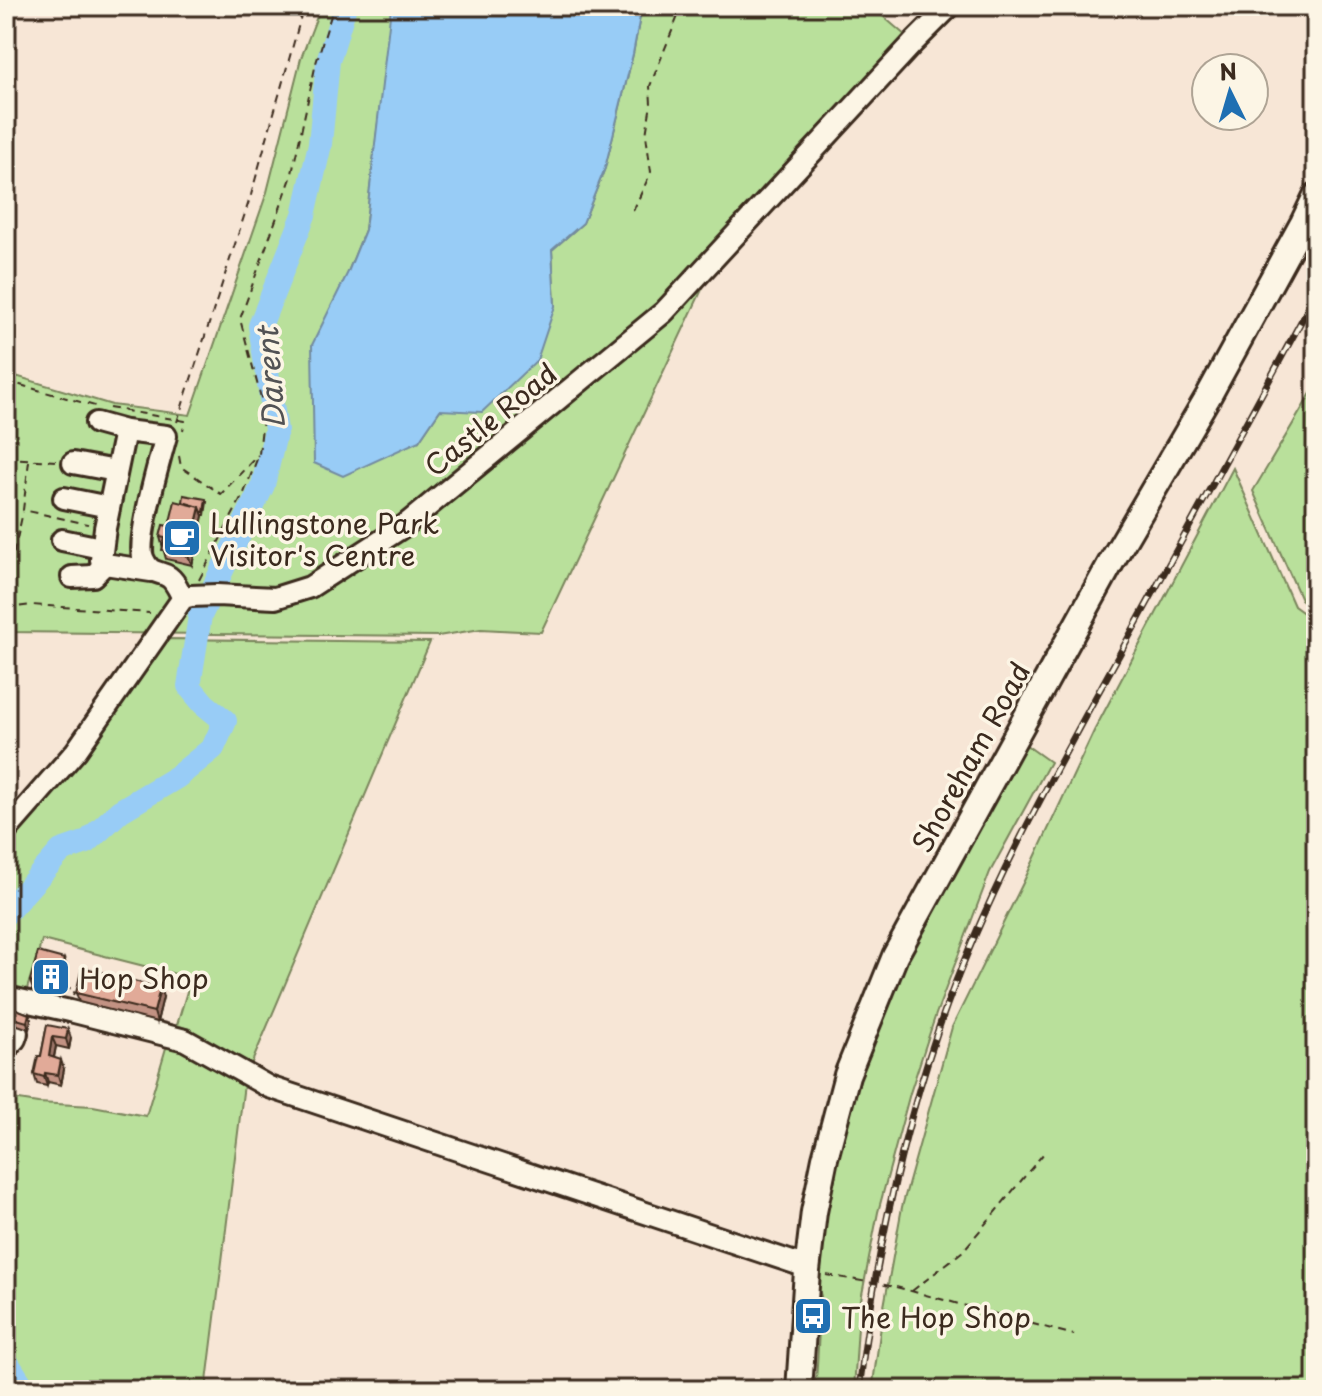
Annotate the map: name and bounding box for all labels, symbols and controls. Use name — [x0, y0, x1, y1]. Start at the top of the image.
north arrow — [1190, 52, 1270, 132]
text: N — [1218, 53, 1238, 88]
water label: Darent — [243, 322, 295, 430]
street label: Castle Road — [414, 352, 566, 486]
place label: Lullingstone Park Visitor's Centre — [210, 501, 439, 576]
cafe icon: Lullingstone Park Visitor's Centre — [161, 517, 203, 559]
street label: Shoreham Road — [900, 654, 1040, 860]
building icon: Hop Shop — [30, 956, 72, 998]
place label: Hop Shop — [79, 956, 209, 999]
bus stop icon: The Hop Shop — [792, 1295, 834, 1337]
place label: The Hop Shop — [841, 1295, 1031, 1338]

